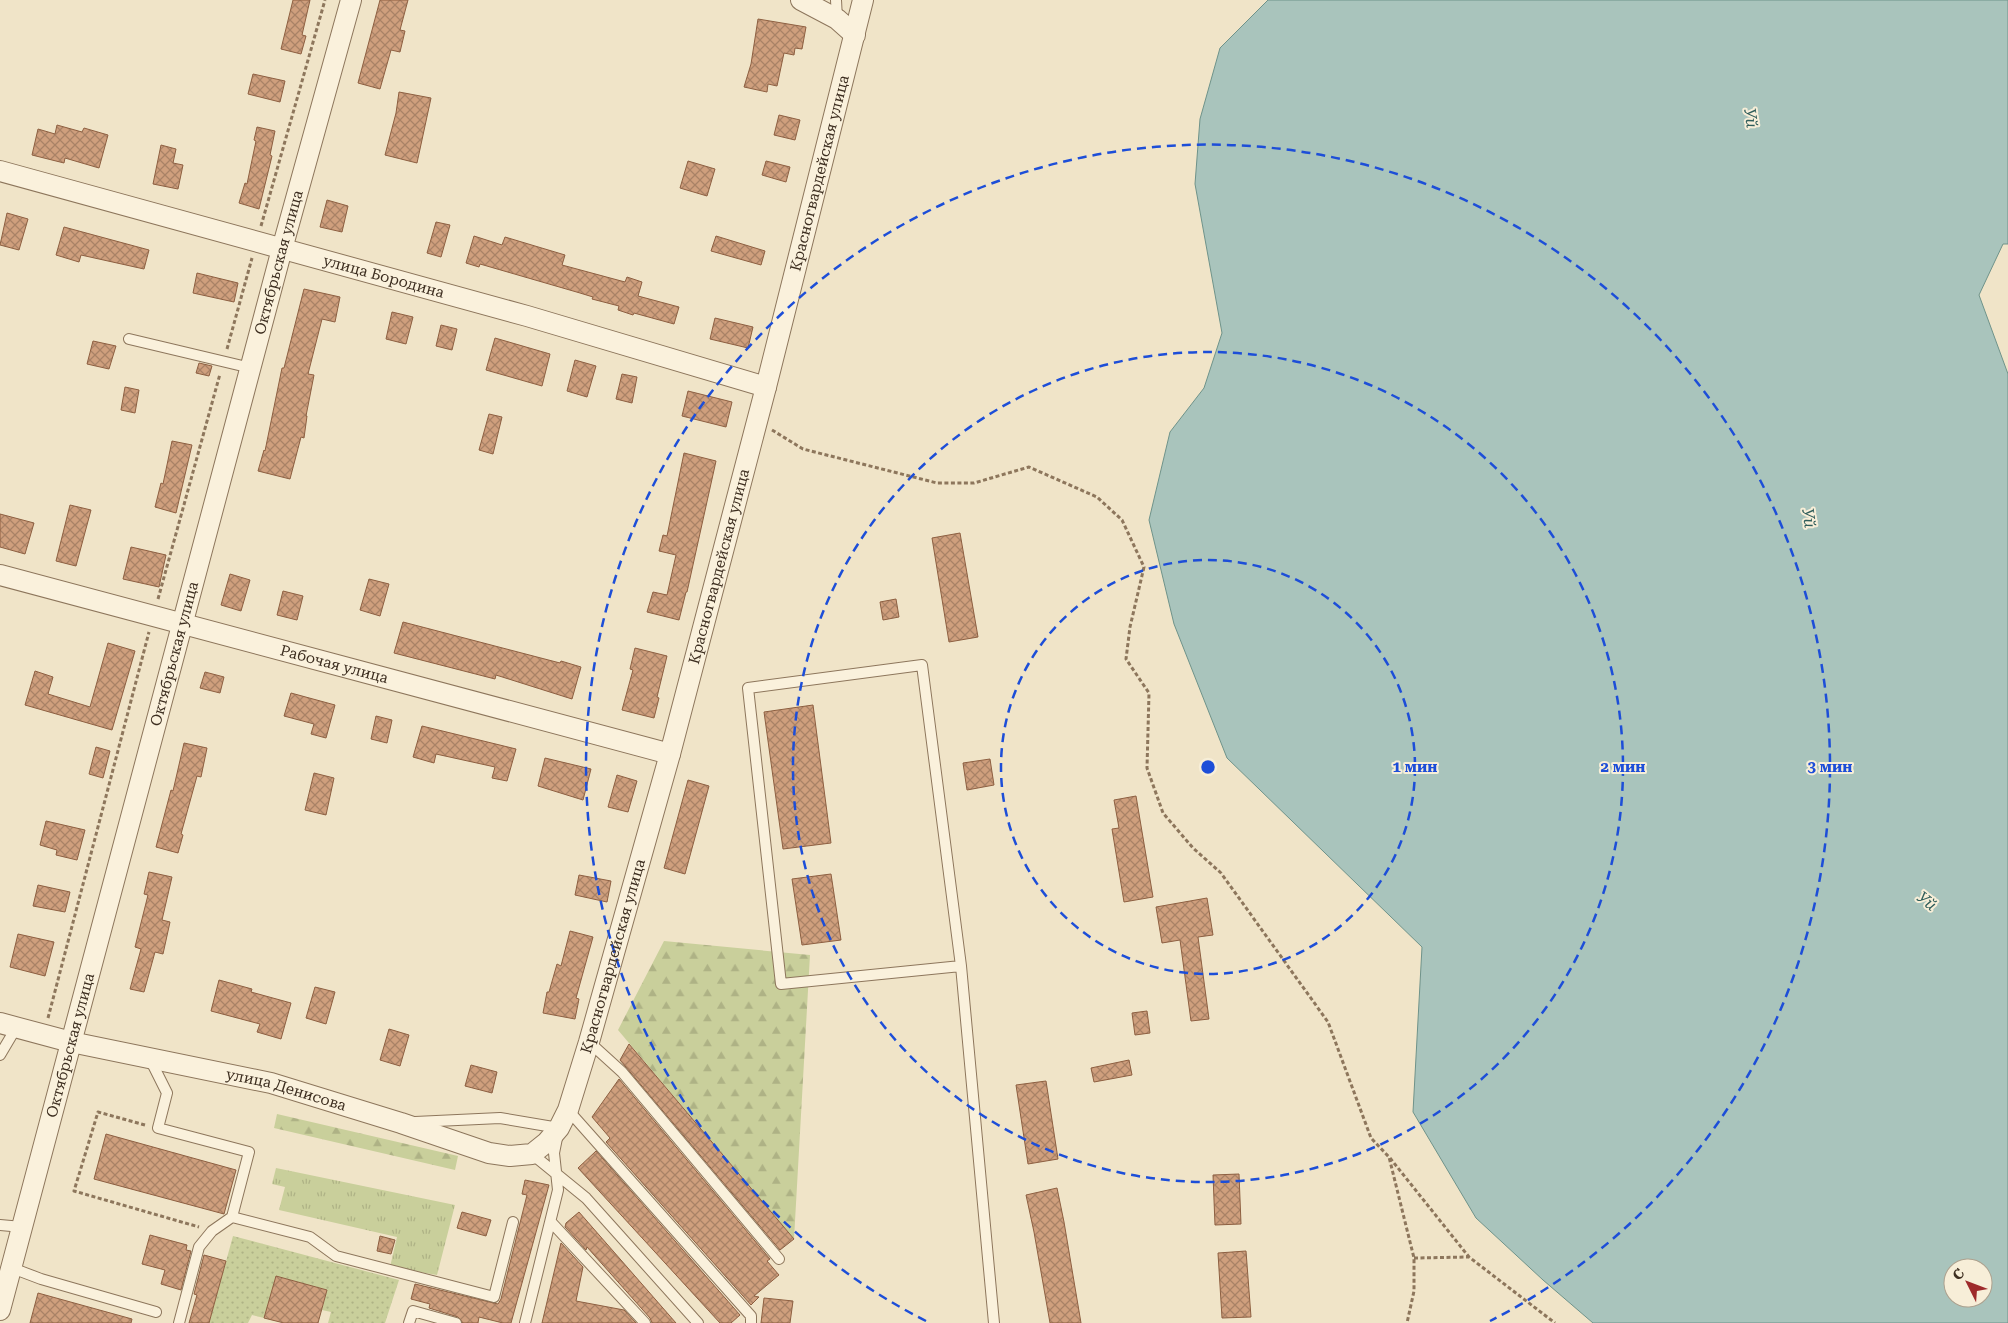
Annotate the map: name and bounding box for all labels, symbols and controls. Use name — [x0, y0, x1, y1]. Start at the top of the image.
street label: Красногвардейская улица — [786, 73, 853, 273]
water label: Уй — [1740, 107, 1762, 129]
street label: Октябрьская улица — [251, 188, 307, 337]
street label: улица Бородина — [321, 251, 446, 302]
street label: Красногвардейская улица — [685, 467, 753, 666]
water label: Уй — [1798, 507, 1820, 529]
street label: Октябрьская улица — [147, 580, 202, 728]
street label: Рабочая улица — [278, 641, 390, 687]
centre of rings — [1199, 758, 1217, 776]
text: 1 мин — [1393, 758, 1437, 776]
text: 2 мин — [1601, 758, 1645, 776]
text: 3 мин — [1808, 758, 1852, 776]
street label: Красногвардейская улица — [577, 857, 649, 1056]
water label: Уй — [1913, 887, 1941, 915]
street label: Октябрьская улица — [43, 971, 98, 1119]
street label: улица Денисова — [225, 1065, 348, 1115]
north arrow — [1943, 1258, 1993, 1308]
text: С — [1949, 1265, 1968, 1283]

